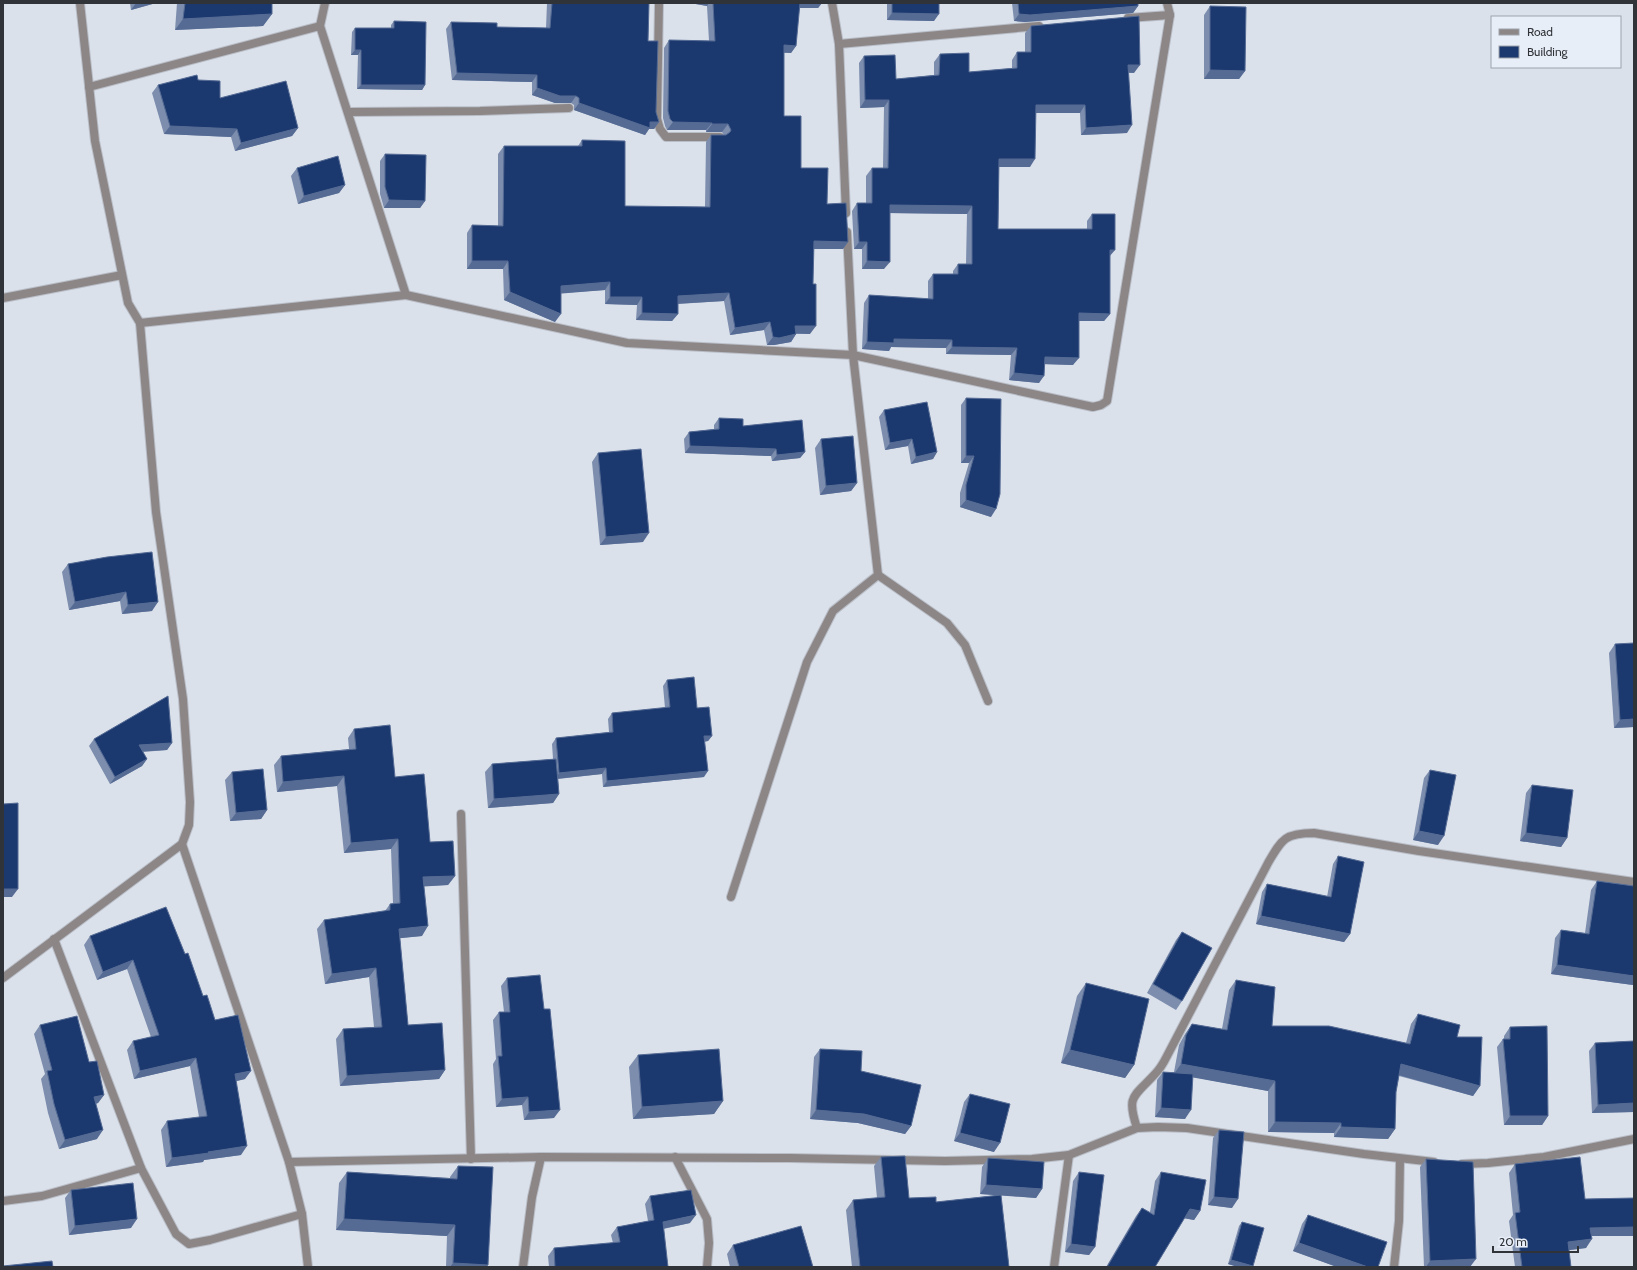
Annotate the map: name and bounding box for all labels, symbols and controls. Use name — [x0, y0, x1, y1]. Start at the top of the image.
legend — [1491, 16, 1621, 68]
text: Road — [1527, 24, 1553, 39]
text: Building — [1527, 44, 1569, 59]
scale bar — [1493, 1228, 1578, 1254]
text: 20 m — [1499, 1234, 1527, 1249]

